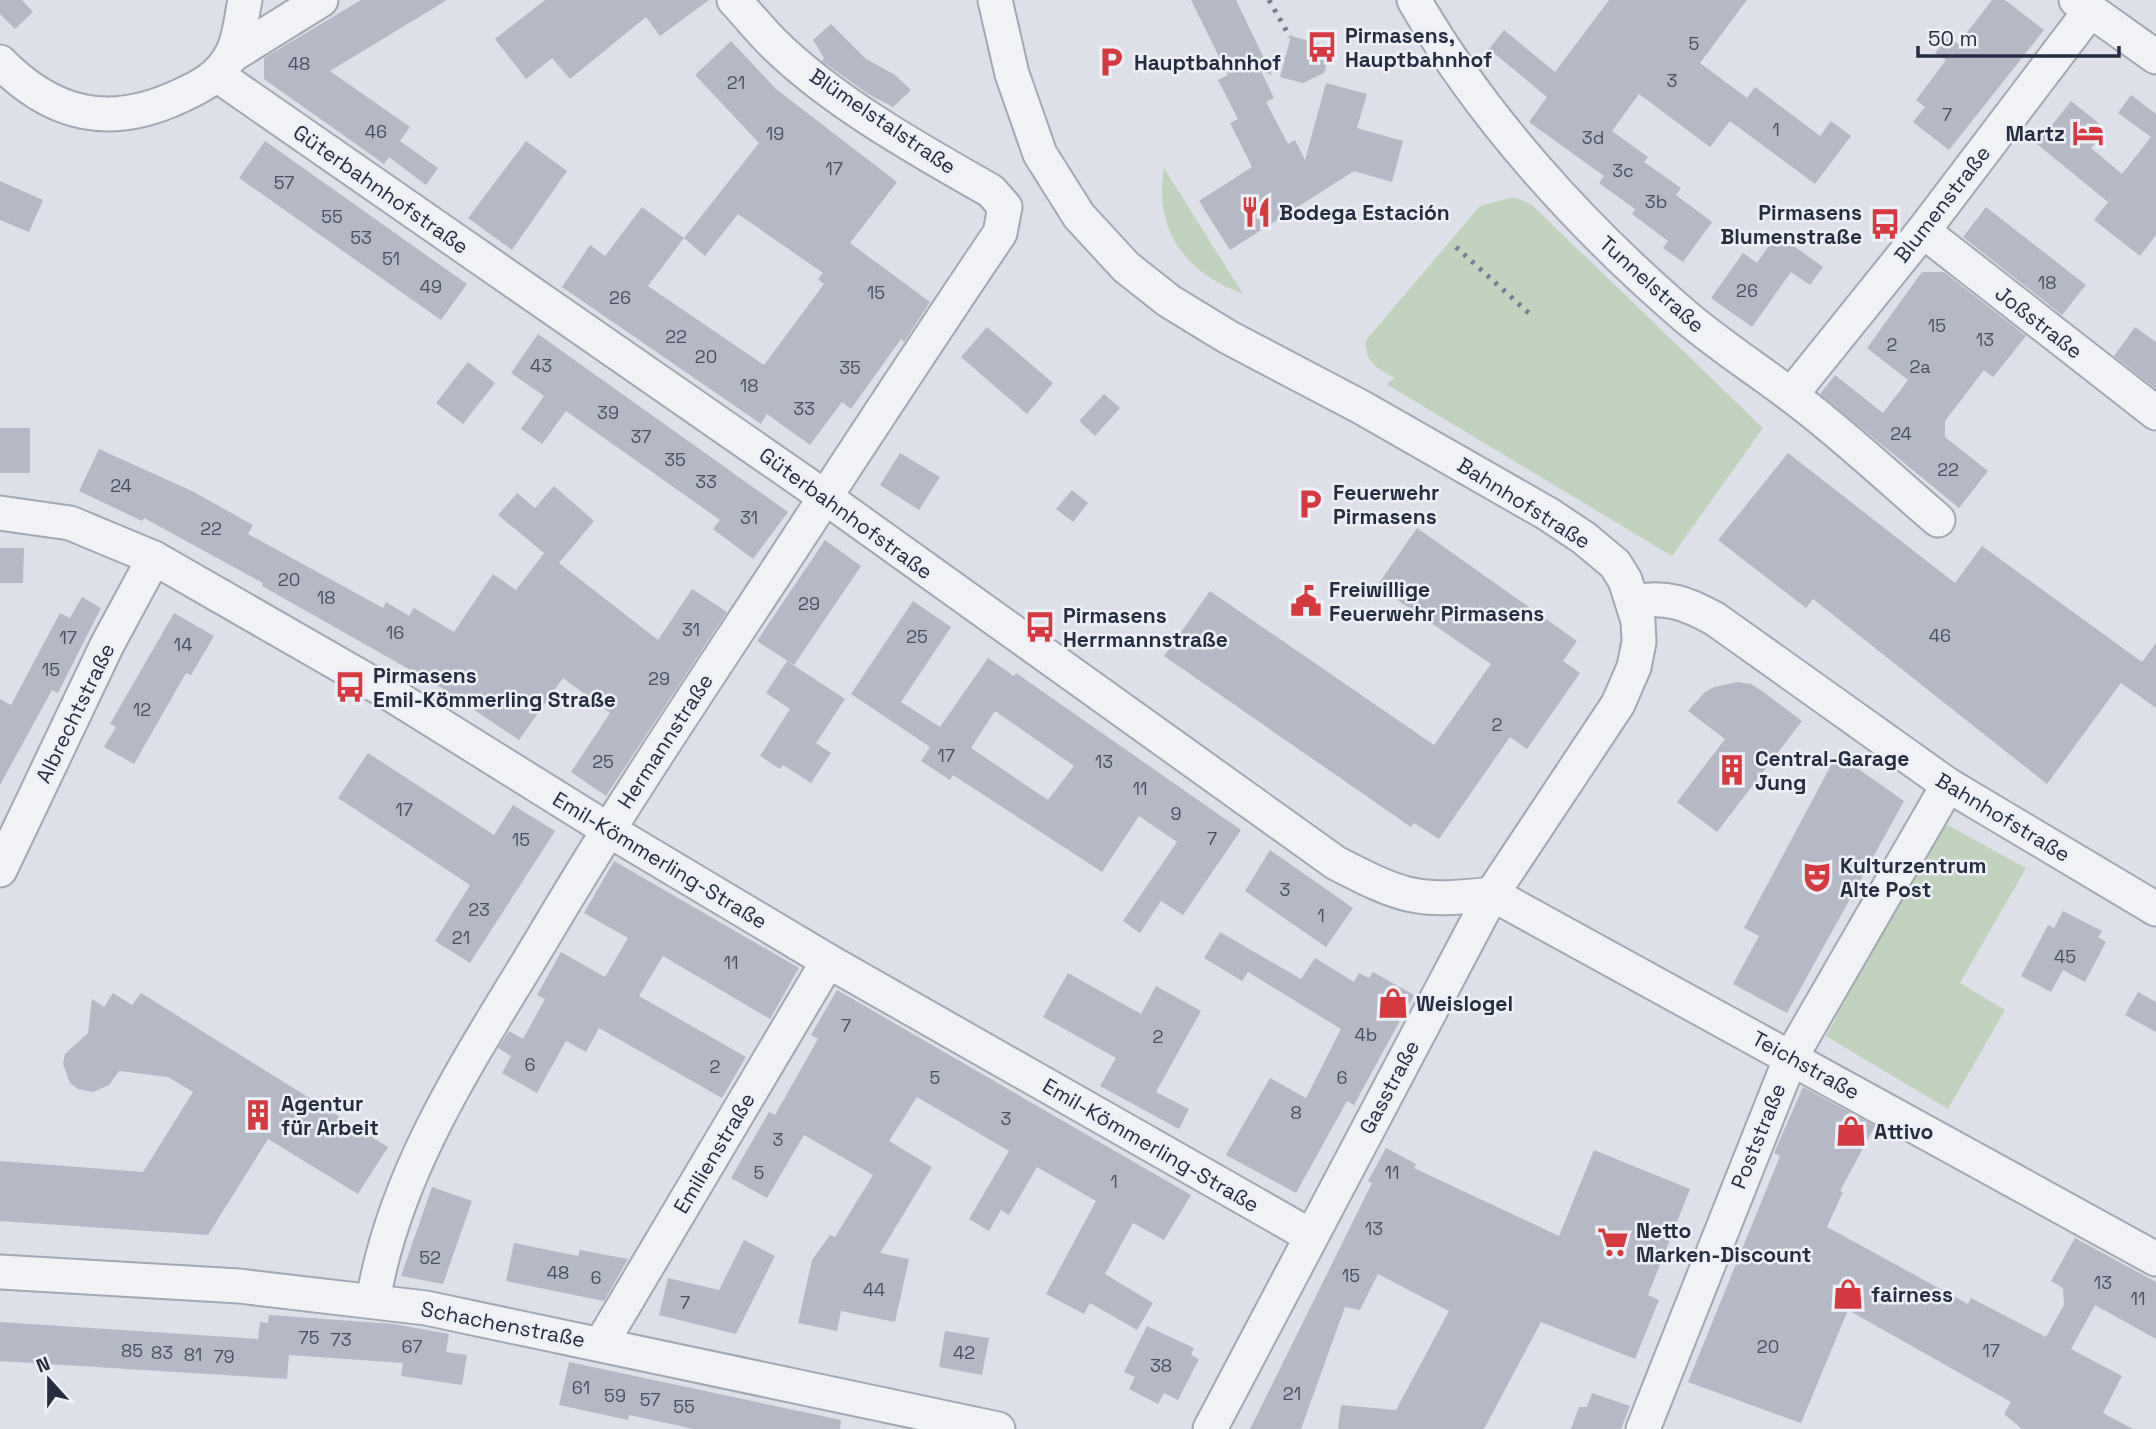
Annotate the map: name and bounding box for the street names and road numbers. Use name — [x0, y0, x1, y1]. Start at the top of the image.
street label: Blümelstalstraße — [805, 62, 961, 180]
street label: Güterbahnhofstraße — [288, 118, 474, 260]
street label: Blumenstraße — [1888, 140, 1996, 268]
street label: Tunnelstraße — [1594, 230, 1710, 338]
street label: Joßstraße — [1990, 279, 2088, 365]
street label: Güterbahnhofstraße — [754, 441, 938, 585]
street label: Bahnhofstraße — [1452, 451, 1596, 555]
street label: Albrechtstraße — [29, 639, 121, 787]
street label: Hermannstraße — [611, 668, 719, 814]
street label: Bahnhofstraße — [1931, 766, 2075, 868]
street label: Emil-Kömmerling-Straße — [548, 785, 772, 935]
street label: Teichstraße — [1747, 1024, 1865, 1106]
street label: Gasstraße — [1353, 1035, 1425, 1139]
street label: Emil-Kömmerling-Straße — [1038, 1072, 1264, 1218]
street label: Poststraße — [1725, 1079, 1791, 1193]
street label: Emilienstraße — [667, 1088, 761, 1218]
street label: Schachenstraße — [419, 1295, 587, 1353]

